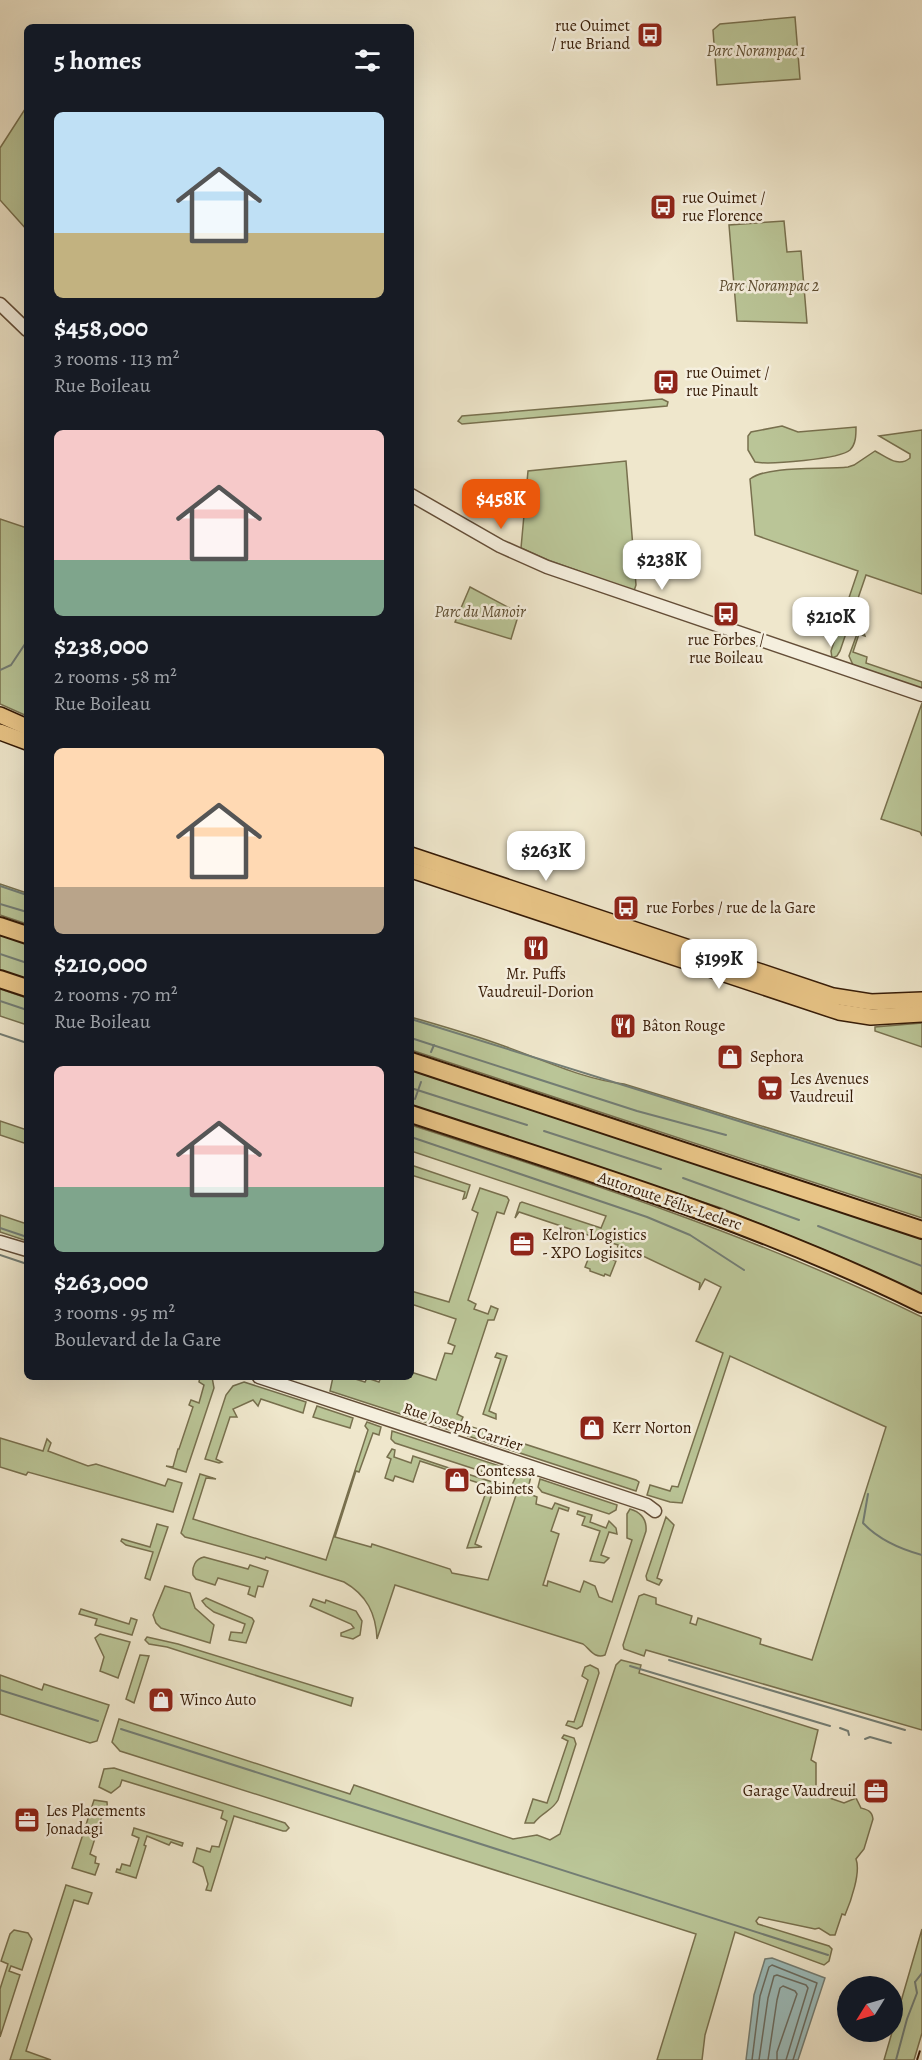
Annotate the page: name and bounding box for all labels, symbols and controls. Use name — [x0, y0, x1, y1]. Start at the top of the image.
place label: rue Ouimet / rue Briand — [552, 15, 630, 55]
bus stop icon: rue Ouimet / rue Briand — [635, 20, 665, 50]
park label: Parc Norampac 1 — [707, 40, 805, 62]
text: 5 homes — [54, 43, 142, 78]
icon: filters — [351, 44, 384, 77]
icon: home — [165, 151, 273, 259]
place label: rue Ouimet / rue Florence — [682, 187, 766, 227]
bus stop icon: rue Ouimet / rue Florence — [648, 192, 678, 222]
park label: Parc Norampac 2 — [719, 275, 819, 297]
text: $458,000 — [54, 310, 148, 345]
text: 3 rooms · 113 m² — [54, 345, 179, 372]
place label: rue Ouimet / rue Pinault — [686, 362, 770, 402]
bus stop icon: rue Ouimet / rue Pinault — [651, 367, 681, 397]
text: Rue Boileau — [54, 372, 151, 399]
icon: home — [165, 469, 273, 577]
pin: $458K — [459, 479, 543, 530]
text: $458K — [476, 485, 526, 512]
pin: $238K — [620, 540, 704, 591]
text: $238K — [637, 546, 687, 573]
pin: $210K — [789, 597, 873, 648]
bus stop icon: rue Forbes / rue Boileau — [711, 599, 741, 629]
park label: Parc du Manoir — [435, 601, 526, 623]
text: $210K — [806, 603, 856, 630]
text: $238,000 — [54, 628, 149, 663]
place label: rue Forbes / rue Boileau — [688, 629, 764, 669]
text: 2 rooms · 58 m² — [54, 663, 177, 690]
text: Rue Boileau — [54, 690, 151, 717]
icon: home — [165, 787, 273, 895]
pin: $263K — [504, 831, 588, 882]
text: $263K — [521, 837, 571, 864]
bus stop icon: rue Forbes / rue de la Gare — [611, 893, 641, 923]
place label: rue Forbes / rue de la Gare — [646, 897, 816, 919]
restaurant icon: Mr. Puffs Vaudreuil-Dorion — [521, 933, 551, 963]
pin: $199K — [677, 939, 761, 990]
text: $199K — [695, 945, 743, 972]
text: $210,000 — [54, 946, 147, 981]
place label: Mr. Puffs Vaudreuil-Dorion — [477, 963, 594, 1003]
text: 2 rooms · 70 m² — [54, 981, 178, 1008]
text: Rue Boileau — [54, 1008, 151, 1035]
restaurant icon: Bâton Rouge — [608, 1011, 638, 1041]
place label: Bâton Rouge — [642, 1015, 725, 1037]
shop icon: Sephora — [715, 1042, 745, 1072]
place label: Sephora — [750, 1046, 804, 1068]
place label: Les Avenues Vaudreuil — [789, 1068, 869, 1108]
supermarket icon: Les Avenues Vaudreuil — [755, 1073, 785, 1103]
icon: home — [165, 1105, 273, 1213]
street label: Autoroute Félix-Leclerc — [594, 1166, 745, 1236]
place label: Kelron Logistics - XPO Logisitcs — [542, 1224, 647, 1264]
office icon: Kelron Logistics - XPO Logisitcs — [507, 1229, 537, 1259]
text: $263,000 — [54, 1264, 148, 1299]
text: 3 rooms · 95 m² — [54, 1299, 175, 1326]
text: Boulevard de la Gare — [54, 1326, 221, 1353]
street label: Rue Joseph-Carrier — [400, 1397, 526, 1457]
shop icon: Kerr Norton — [577, 1413, 607, 1443]
place label: Kerr Norton — [612, 1417, 692, 1439]
place label: Contessa Cabinets — [476, 1460, 536, 1500]
shop icon: Contessa Cabinets — [442, 1465, 472, 1495]
shop icon: Winco Auto — [146, 1685, 176, 1715]
place label: Winco Auto — [179, 1689, 256, 1711]
office icon: Garage Vaudreuil — [861, 1776, 891, 1806]
place label: Garage Vaudreuil — [743, 1780, 856, 1802]
place label: Les Placements Jonadagi — [46, 1800, 146, 1840]
office icon: Les Placements Jonadagi — [12, 1805, 42, 1835]
north arrow — [837, 1976, 903, 2042]
map controls — [837, 1976, 903, 2042]

